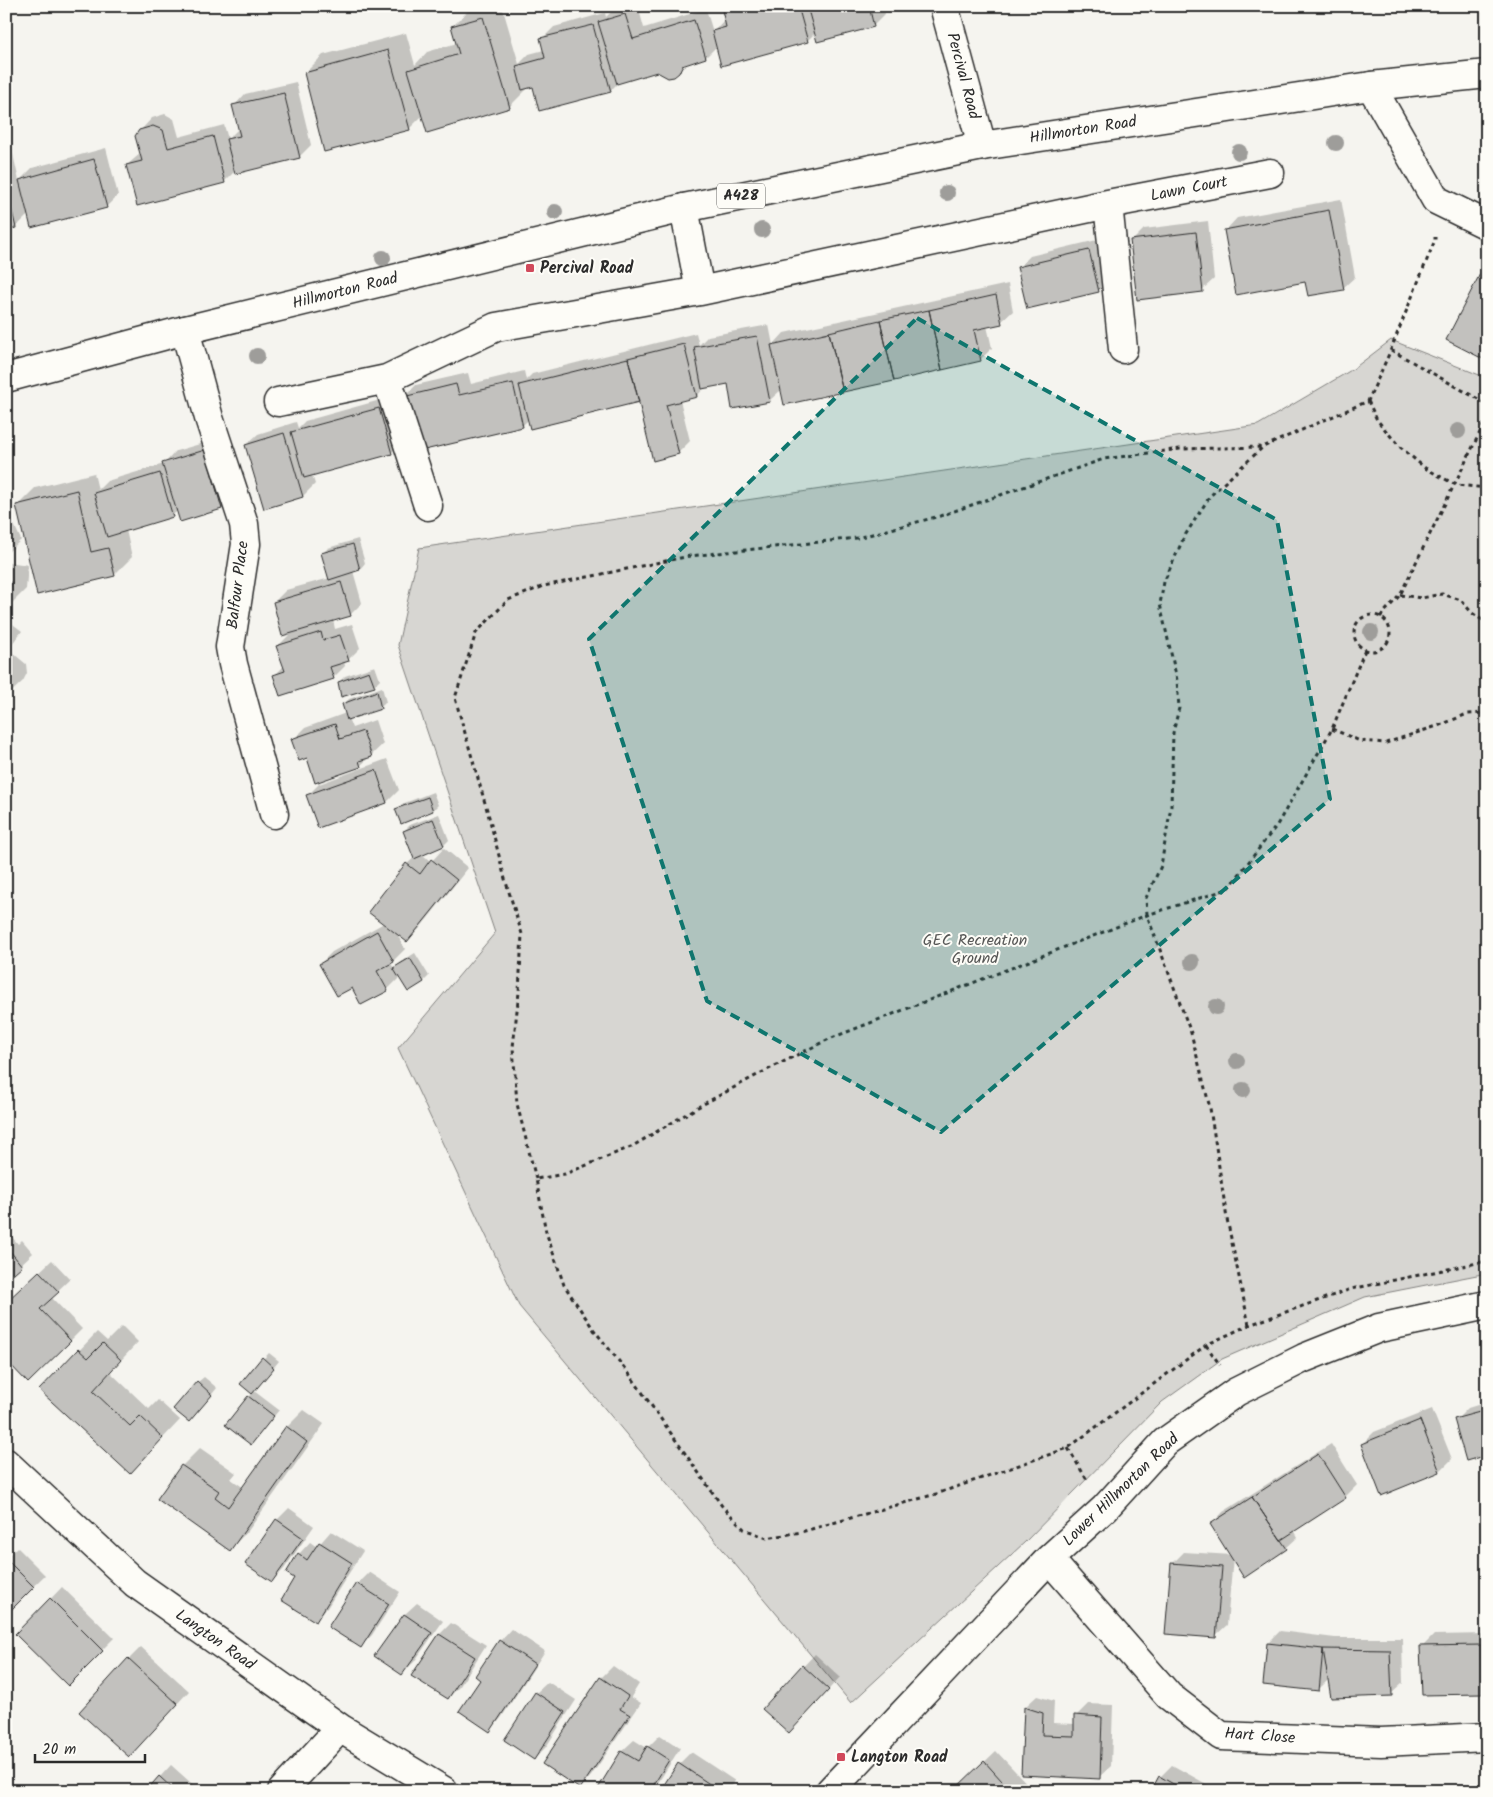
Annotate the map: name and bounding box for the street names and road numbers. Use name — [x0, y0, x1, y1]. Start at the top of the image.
street label: Percival Road — [939, 30, 987, 123]
street label: Hillmorton Road — [1028, 109, 1139, 151]
street label: Lawn Court — [1148, 169, 1230, 209]
road number: A428 — [717, 184, 765, 208]
street label: Hillmorton Road — [290, 266, 401, 316]
street label: Balfour Place — [220, 539, 256, 631]
street label: Lower Hillmorton Road — [1057, 1427, 1186, 1552]
street label: Langton Road — [170, 1603, 261, 1677]
street label: Hart Close — [1224, 1721, 1296, 1751]

